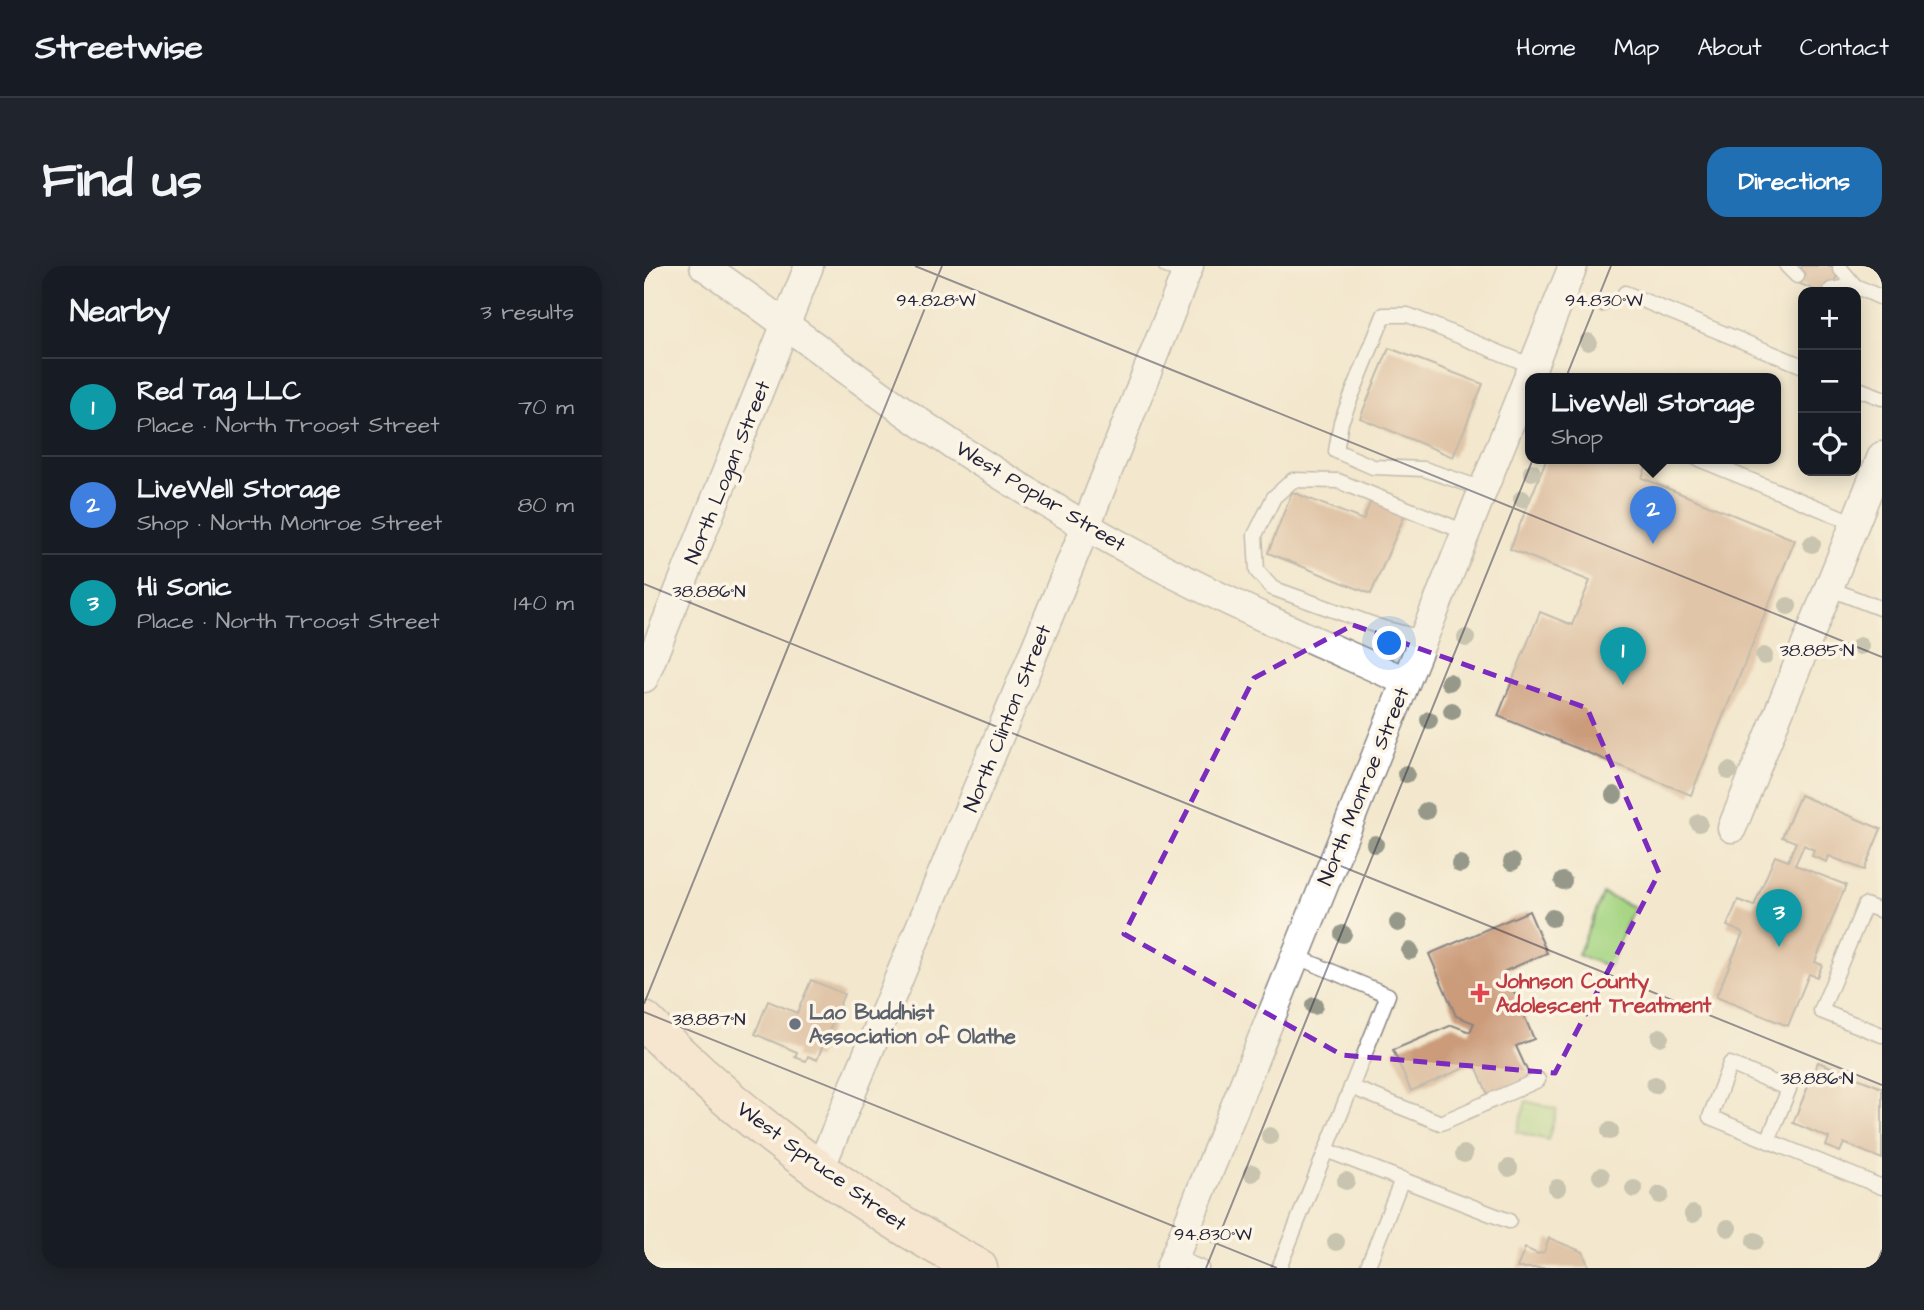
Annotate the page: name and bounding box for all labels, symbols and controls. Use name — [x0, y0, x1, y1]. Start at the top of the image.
text: Streetwise — [35, 25, 203, 71]
text: Home — [1516, 31, 1576, 65]
text: Map — [1614, 31, 1659, 65]
text: About — [1697, 31, 1762, 65]
text: Contact — [1800, 31, 1889, 65]
button: Directions — [1707, 147, 1882, 217]
text: Find us — [42, 148, 202, 216]
map controls — [1798, 287, 1861, 476]
button: + — [1798, 287, 1861, 350]
text: 94.828°W — [896, 288, 976, 313]
text: 94.830°W — [1565, 288, 1643, 313]
text: Nearby — [70, 291, 170, 333]
text: 3 results — [480, 296, 574, 328]
button: − — [1798, 350, 1861, 413]
text: Red Tag LLC — [137, 373, 301, 409]
popup — [1525, 373, 1781, 464]
street label: North Logan Street — [677, 376, 780, 569]
text: LiveWell Storage — [1551, 385, 1755, 421]
text: 1 — [92, 391, 94, 423]
text: 70 m — [518, 391, 574, 423]
text: Place · North Troost Street — [137, 409, 439, 441]
button: locate — [1798, 413, 1861, 476]
text: Shop — [1551, 421, 1603, 453]
street label: West Poplar Street — [950, 434, 1132, 560]
text: LiveWell Storage — [137, 471, 340, 507]
pin: 2 — [1630, 486, 1676, 544]
text: 2 — [86, 489, 100, 521]
text: 80 m — [517, 489, 574, 521]
text: Shop · North Monroe Street — [137, 507, 442, 539]
text: Hi Sonic — [137, 569, 232, 605]
text: 38.886°N — [672, 579, 746, 604]
text: 3 — [87, 587, 99, 619]
text: 140 m — [514, 587, 574, 619]
text: Place · North Troost Street — [137, 605, 439, 637]
street label: North Clinton Street — [957, 620, 1059, 816]
your location — [1372, 626, 1406, 660]
pin: 1 — [1600, 627, 1646, 685]
text: 38.885°N — [1780, 638, 1854, 663]
street label: North Monroe Street — [1310, 682, 1417, 890]
pin: 3 — [1756, 889, 1802, 947]
place label: Johnson County Adolescent Treatment — [1495, 967, 1712, 1020]
marker: Johnson County Adolescent Treatment — [1470, 983, 1490, 1003]
place label: Lao Buddhist Association of Olathe — [809, 998, 1017, 1051]
text: 38.887°N — [672, 1007, 746, 1032]
marker: Lao Buddhist Association of Olathe — [787, 1016, 803, 1032]
text: 38.886°N — [1780, 1066, 1854, 1091]
street label: West Spruce Street — [730, 1095, 913, 1239]
text: 94.830°W — [1174, 1222, 1252, 1247]

